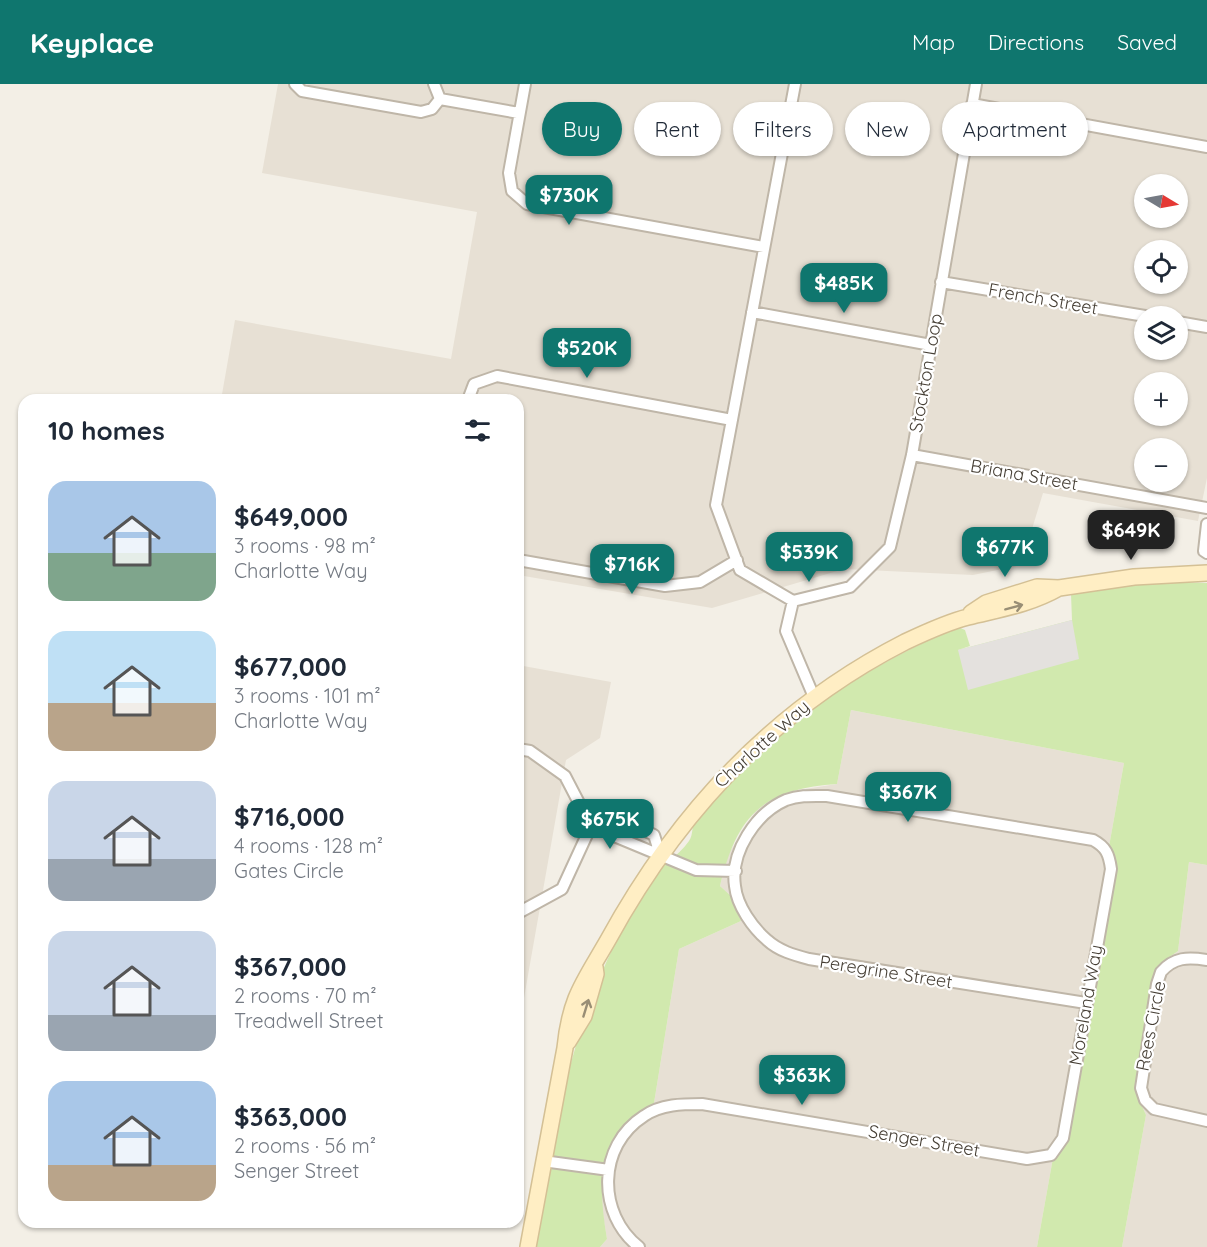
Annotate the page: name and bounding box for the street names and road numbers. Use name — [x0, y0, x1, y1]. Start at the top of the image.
street label: French Street — [987, 278, 1100, 319]
street label: Stockton Loop — [904, 312, 947, 434]
street label: Briana Street — [969, 454, 1080, 495]
street label: Charlotte Way — [709, 695, 814, 792]
street label: Moreland Way — [1064, 943, 1107, 1067]
street label: Peregrine Street — [818, 950, 954, 993]
street label: Rees Circle — [1131, 979, 1171, 1073]
street label: Senger Street — [867, 1119, 982, 1162]

